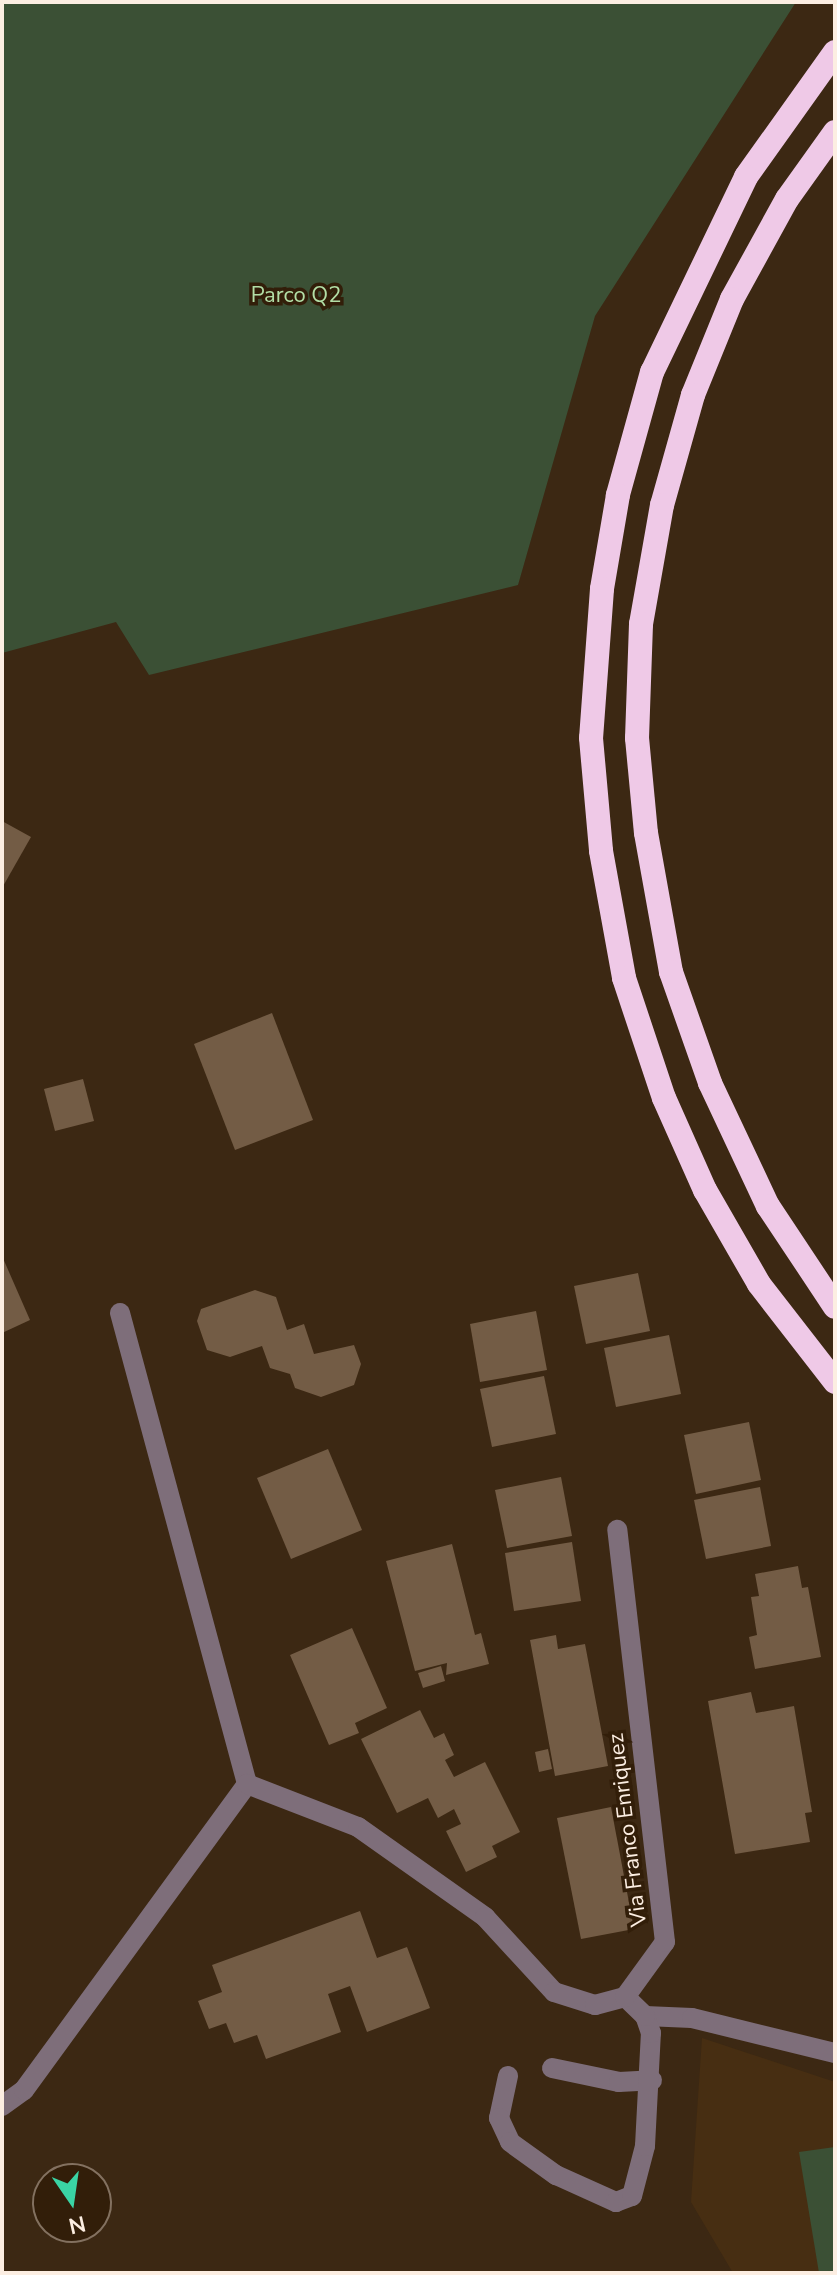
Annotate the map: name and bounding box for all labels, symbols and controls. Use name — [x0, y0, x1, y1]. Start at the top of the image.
park label: Parco Q2 — [251, 283, 341, 309]
street label: Via Franco Enriquez — [603, 1732, 653, 1928]
north arrow — [32, 2163, 112, 2243]
text: N — [66, 2208, 88, 2241]

